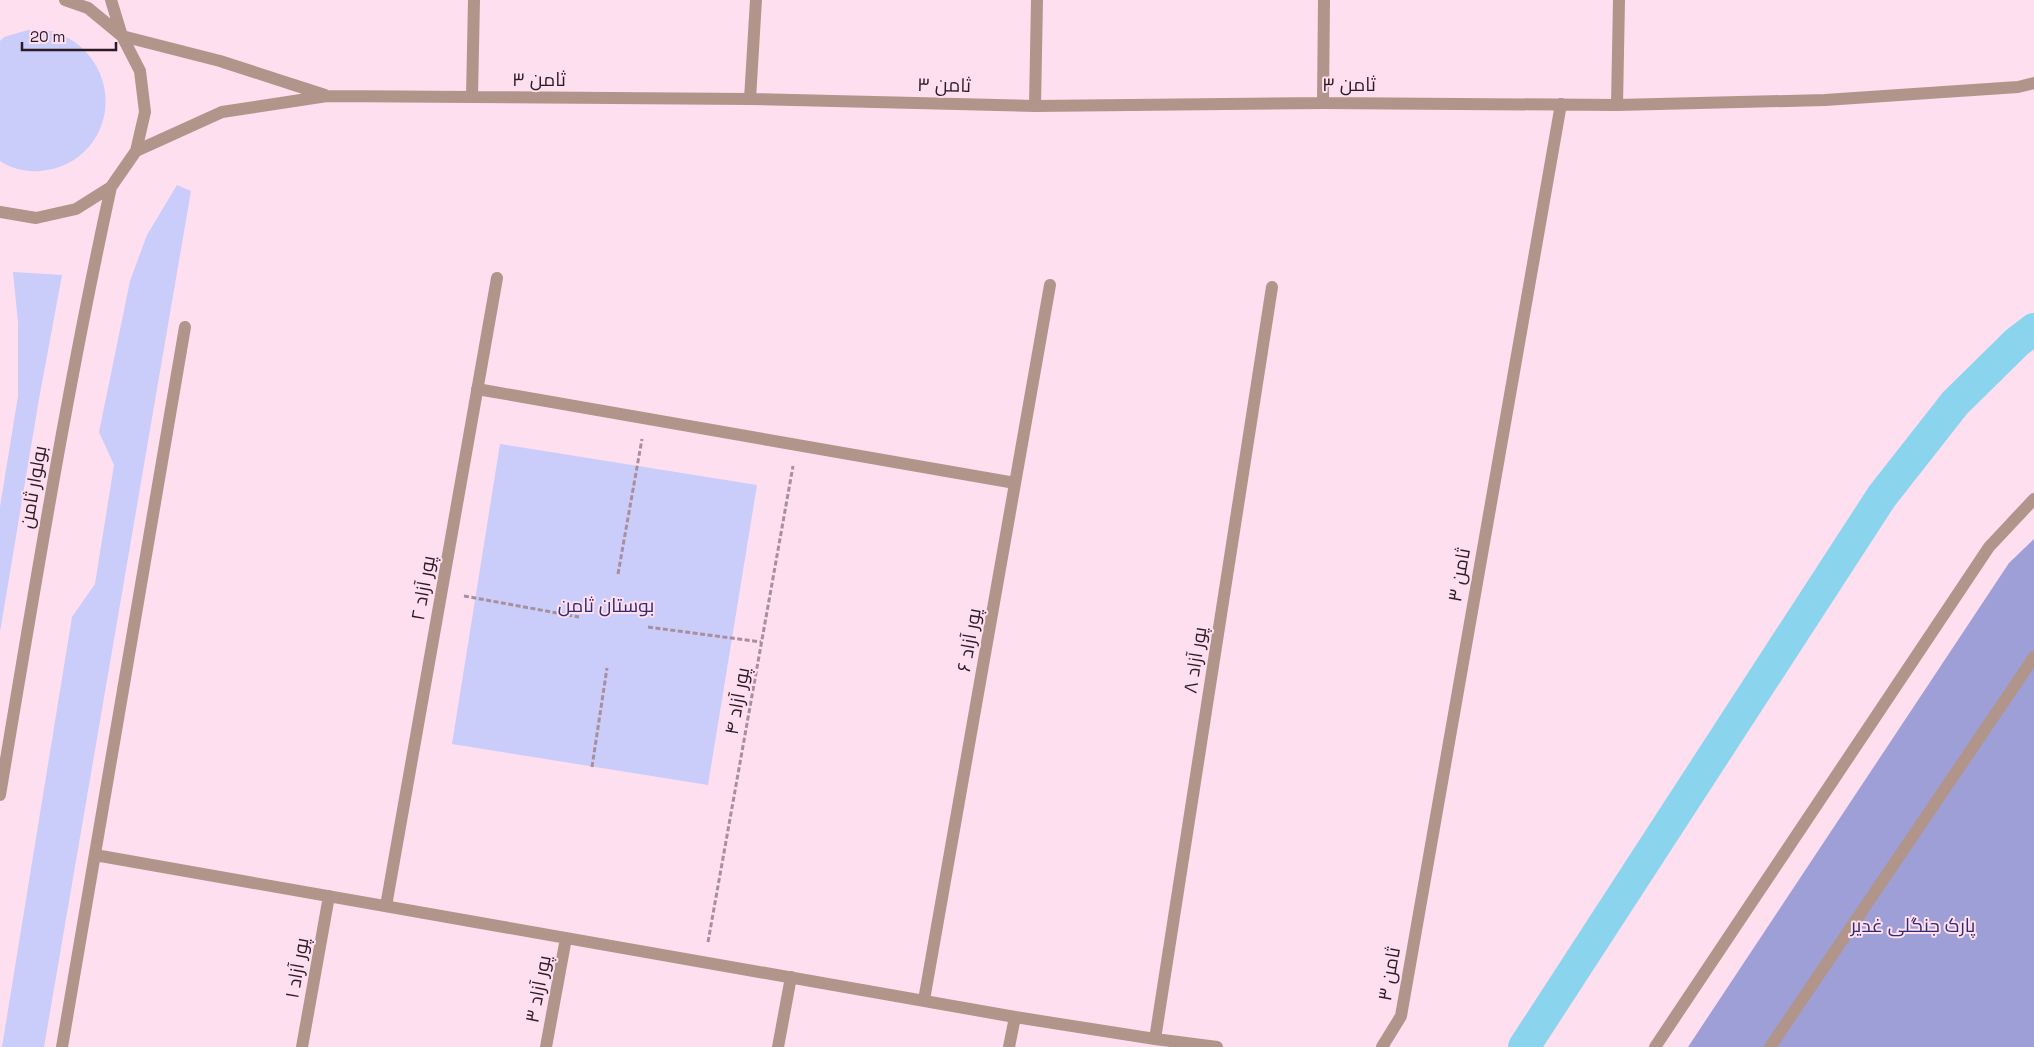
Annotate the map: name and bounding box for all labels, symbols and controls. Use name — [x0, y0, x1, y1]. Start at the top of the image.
scale bar — [22, 20, 116, 52]
text: 20 m — [30, 27, 65, 46]
street label: ثامن ۳ — [512, 67, 566, 92]
street label: ثامن ۳ — [917, 72, 971, 98]
street label: ثامن ۳ — [1322, 72, 1376, 97]
street label: بولوار ثامن — [13, 444, 53, 530]
street label: ثامن ۳ — [1442, 546, 1476, 604]
street label: پور آزاد ۲ — [405, 554, 441, 622]
park label: بوستان ثامن — [558, 593, 654, 618]
street label: پور آزاد ۶ — [951, 606, 987, 674]
street label: پور آزاد ۸ — [1177, 625, 1213, 695]
street label: پور آزاد ۴ — [719, 665, 755, 737]
park label: پارک جنگلی غدیر — [1850, 913, 1975, 938]
street label: پور آزاد ۱ — [279, 936, 315, 1000]
street label: ثامن ۳ — [1372, 945, 1406, 1003]
street label: پور آزاد ۳ — [519, 953, 557, 1025]

